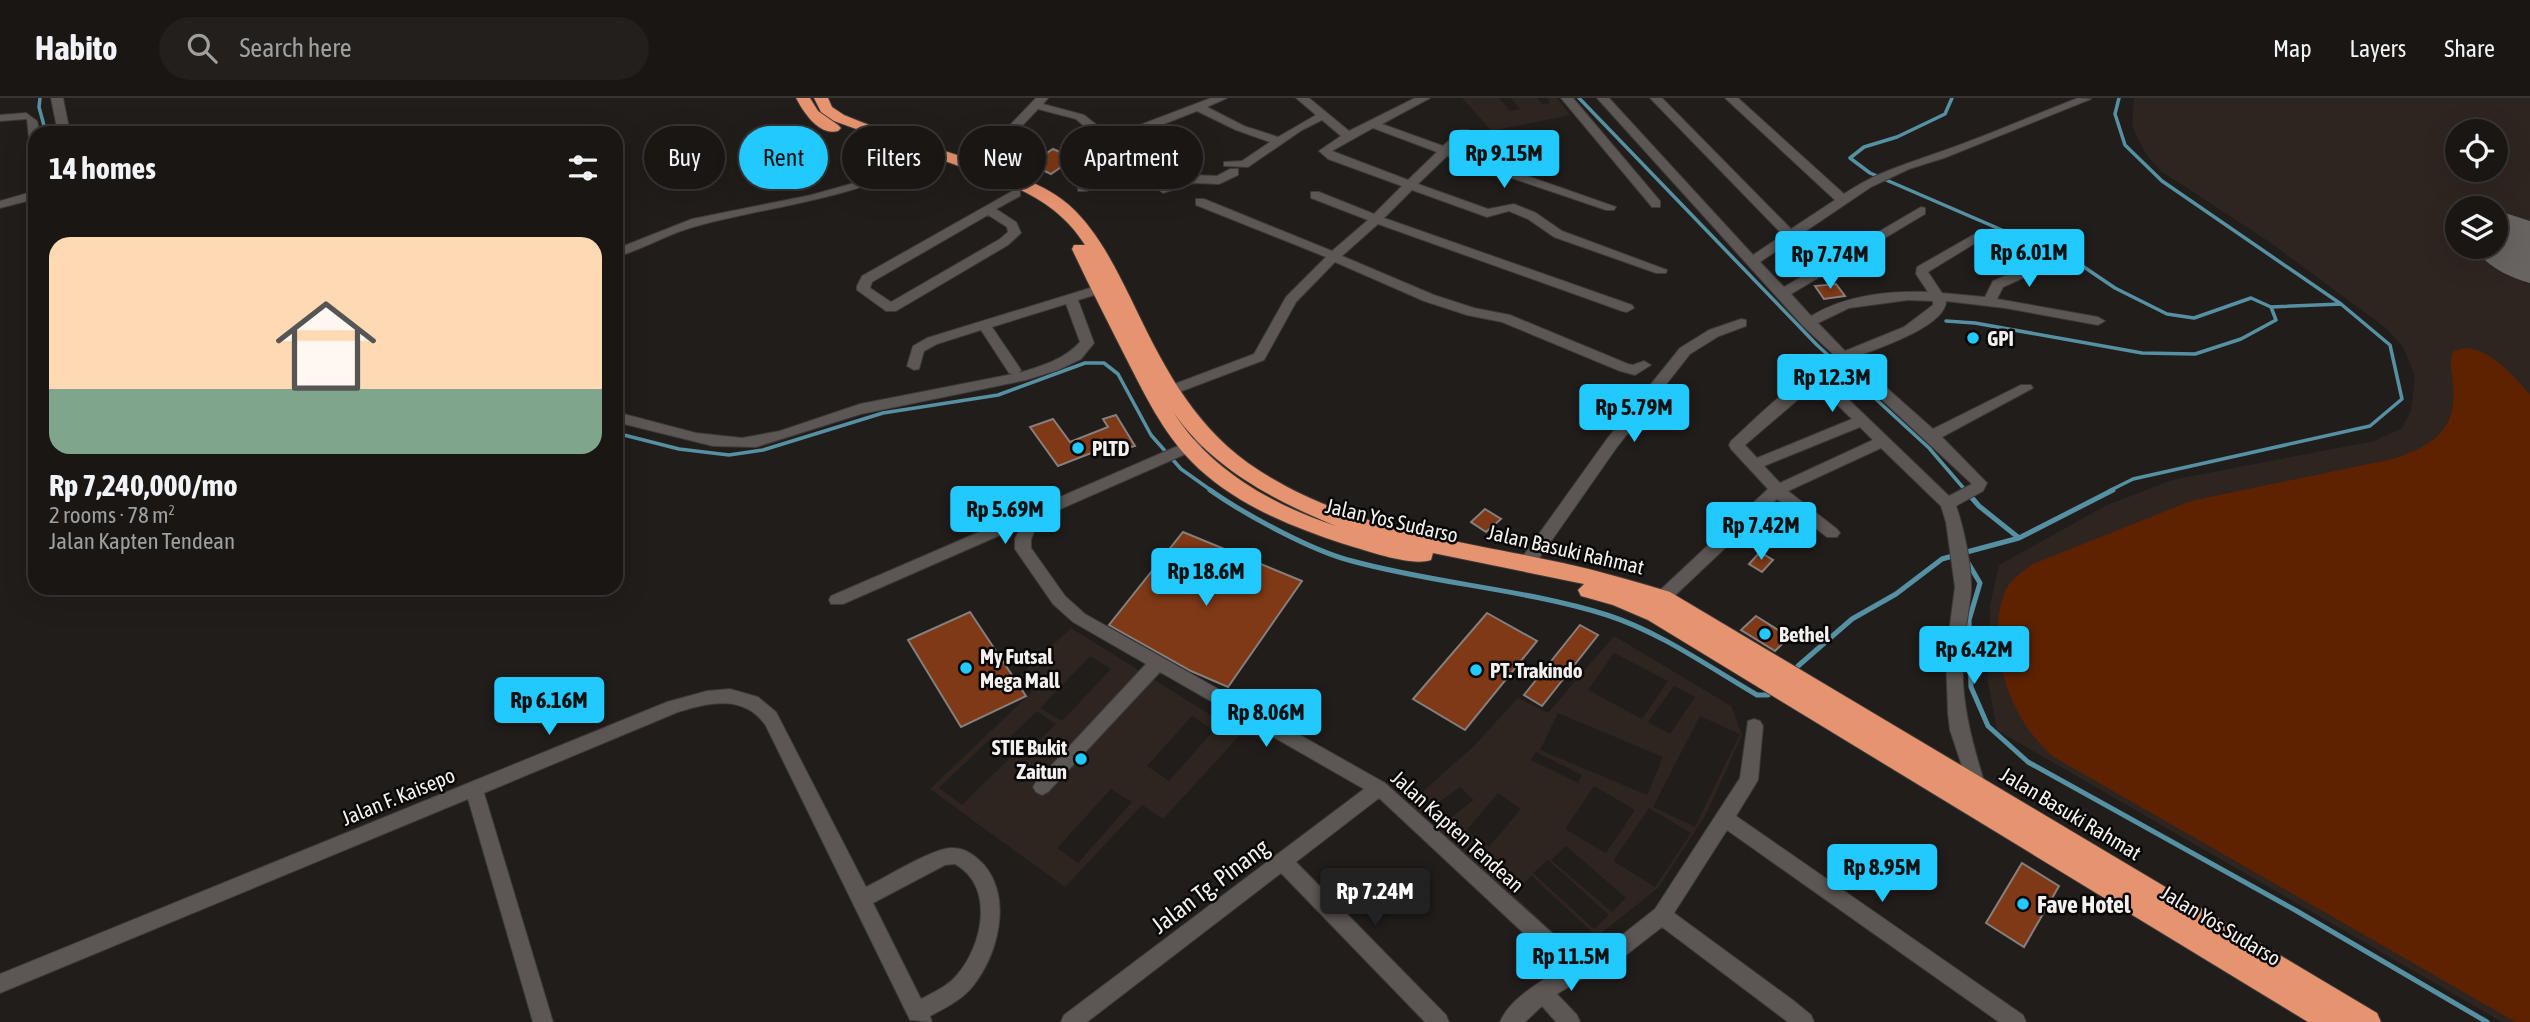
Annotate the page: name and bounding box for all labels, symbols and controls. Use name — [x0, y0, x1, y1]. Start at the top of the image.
search box — [159, 17, 649, 80]
text: Habito — [35, 29, 117, 67]
icon: search — [183, 29, 221, 67]
text: Search here — [239, 33, 352, 63]
text: Map — [2273, 35, 2312, 62]
text: Layers — [2350, 35, 2406, 62]
text: Share — [2444, 35, 2495, 62]
map controls — [2445, 119, 2508, 259]
button: locate — [2445, 119, 2508, 182]
chip: Buy — [644, 126, 725, 189]
chip: Rent — [739, 126, 828, 189]
chip: Filters — [842, 126, 945, 189]
chip: New — [959, 126, 1046, 189]
chip: Apartment — [1060, 126, 1203, 189]
pin: Rp 9.15M — [1432, 130, 1576, 190]
text: Rp 9.15M — [1465, 140, 1543, 166]
icon: filters — [564, 149, 602, 187]
text: 14 homes — [49, 151, 156, 185]
button: layers — [2445, 196, 2508, 259]
pin: Rp 6.01M — [1957, 230, 2101, 289]
pin: Rp 7.74M — [1758, 232, 1902, 291]
text: Rp 6.01M — [1990, 239, 2068, 265]
text: Rp 7.74M — [1791, 241, 1869, 267]
icon: home — [263, 283, 389, 409]
place label: GPI — [1987, 326, 2014, 350]
marker: GPI — [1965, 330, 1981, 346]
pin: Rp 12.3M — [1760, 354, 1904, 414]
text: Rp 12.3M — [1793, 364, 1871, 390]
pin: Rp 5.79M — [1562, 384, 1706, 444]
text: Rp 5.79M — [1595, 394, 1673, 420]
place label: PLTD — [1092, 436, 1130, 460]
marker: PLTD — [1070, 440, 1086, 456]
text: Rp 7,240,000/mo — [49, 468, 238, 502]
pin: Rp 5.69M — [933, 486, 1077, 546]
street label: Jalan Yos Sudarso — [1323, 493, 1461, 547]
text: Rp 5.69M — [966, 496, 1044, 522]
text: 2 rooms · 78 m² — [49, 502, 175, 528]
pin: Rp 7.42M — [1689, 503, 1833, 562]
text: Rp 7.42M — [1722, 512, 1800, 538]
street label: Jalan Basuki Rahmat — [1485, 519, 1647, 579]
text: Jalan Kapten Tendean — [49, 528, 235, 554]
pin: Rp 18.6M — [1134, 548, 1278, 608]
text: Rp 18.6M — [1167, 558, 1245, 584]
place label: Bethel — [1779, 622, 1830, 646]
marker: Bethel — [1757, 626, 1773, 642]
pin: Rp 6.42M — [1902, 626, 2046, 686]
text: Rp 6.42M — [1935, 636, 2013, 662]
place label: My Futsal Mega Mall — [980, 644, 1060, 692]
place label: PT. Trakindo — [1490, 658, 1583, 682]
marker: My Futsal Mega Mall — [958, 660, 974, 676]
marker: PT. Trakindo — [1468, 662, 1484, 678]
pin: Rp 6.16M — [477, 678, 621, 737]
text: Rp 6.16M — [510, 687, 588, 713]
pin: Rp 8.06M — [1194, 690, 1338, 749]
text: Rp 8.06M — [1227, 699, 1305, 725]
place label: STIE Bukit Zaitun — [992, 735, 1067, 783]
marker: STIE Bukit Zaitun — [1073, 751, 1089, 767]
street label: Jalan F. Kaisepo — [338, 762, 458, 830]
street label: Jalan Basuki Rahmat — [1996, 762, 2146, 864]
street label: Jalan Kapten Tendean — [1387, 765, 1529, 897]
street label: Jalan Tg. Pinang — [1146, 833, 1274, 939]
pin: Rp 8.95M — [1810, 844, 1954, 904]
text: Rp 8.95M — [1843, 854, 1921, 880]
pin: Rp 7.24M — [1303, 868, 1447, 928]
text: Rp 7.24M — [1336, 878, 1414, 904]
street label: Jalan Yos Sudarso — [2157, 880, 2285, 970]
place label: Fave Hotel — [2037, 891, 2131, 918]
marker: Fave Hotel — [2015, 896, 2031, 912]
pin: Rp 11.5M — [1499, 934, 1643, 993]
text: Rp 11.5M — [1532, 943, 1610, 969]

